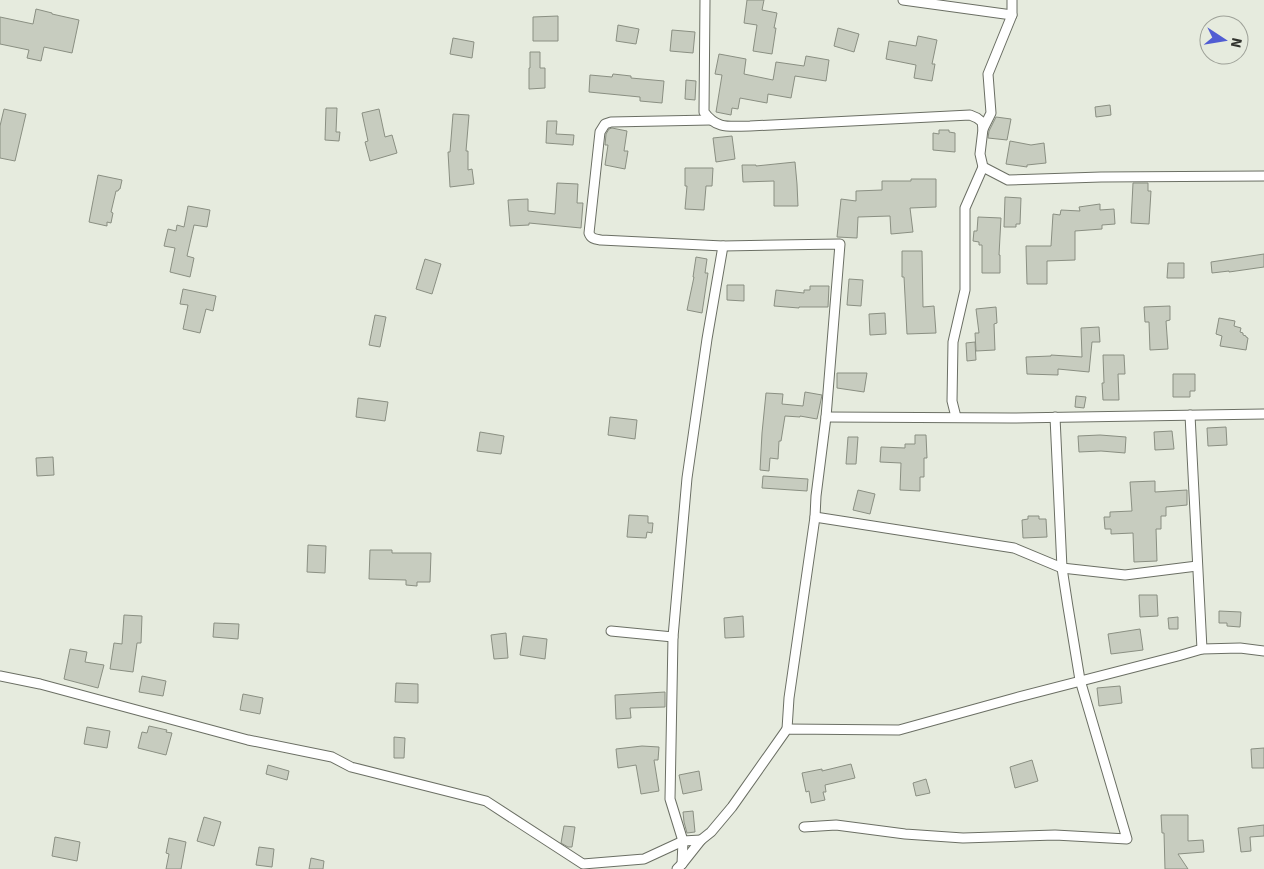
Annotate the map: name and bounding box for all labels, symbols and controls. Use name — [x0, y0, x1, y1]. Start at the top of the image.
north arrow — [1199, 15, 1249, 65]
text: N — [1227, 36, 1246, 49]

